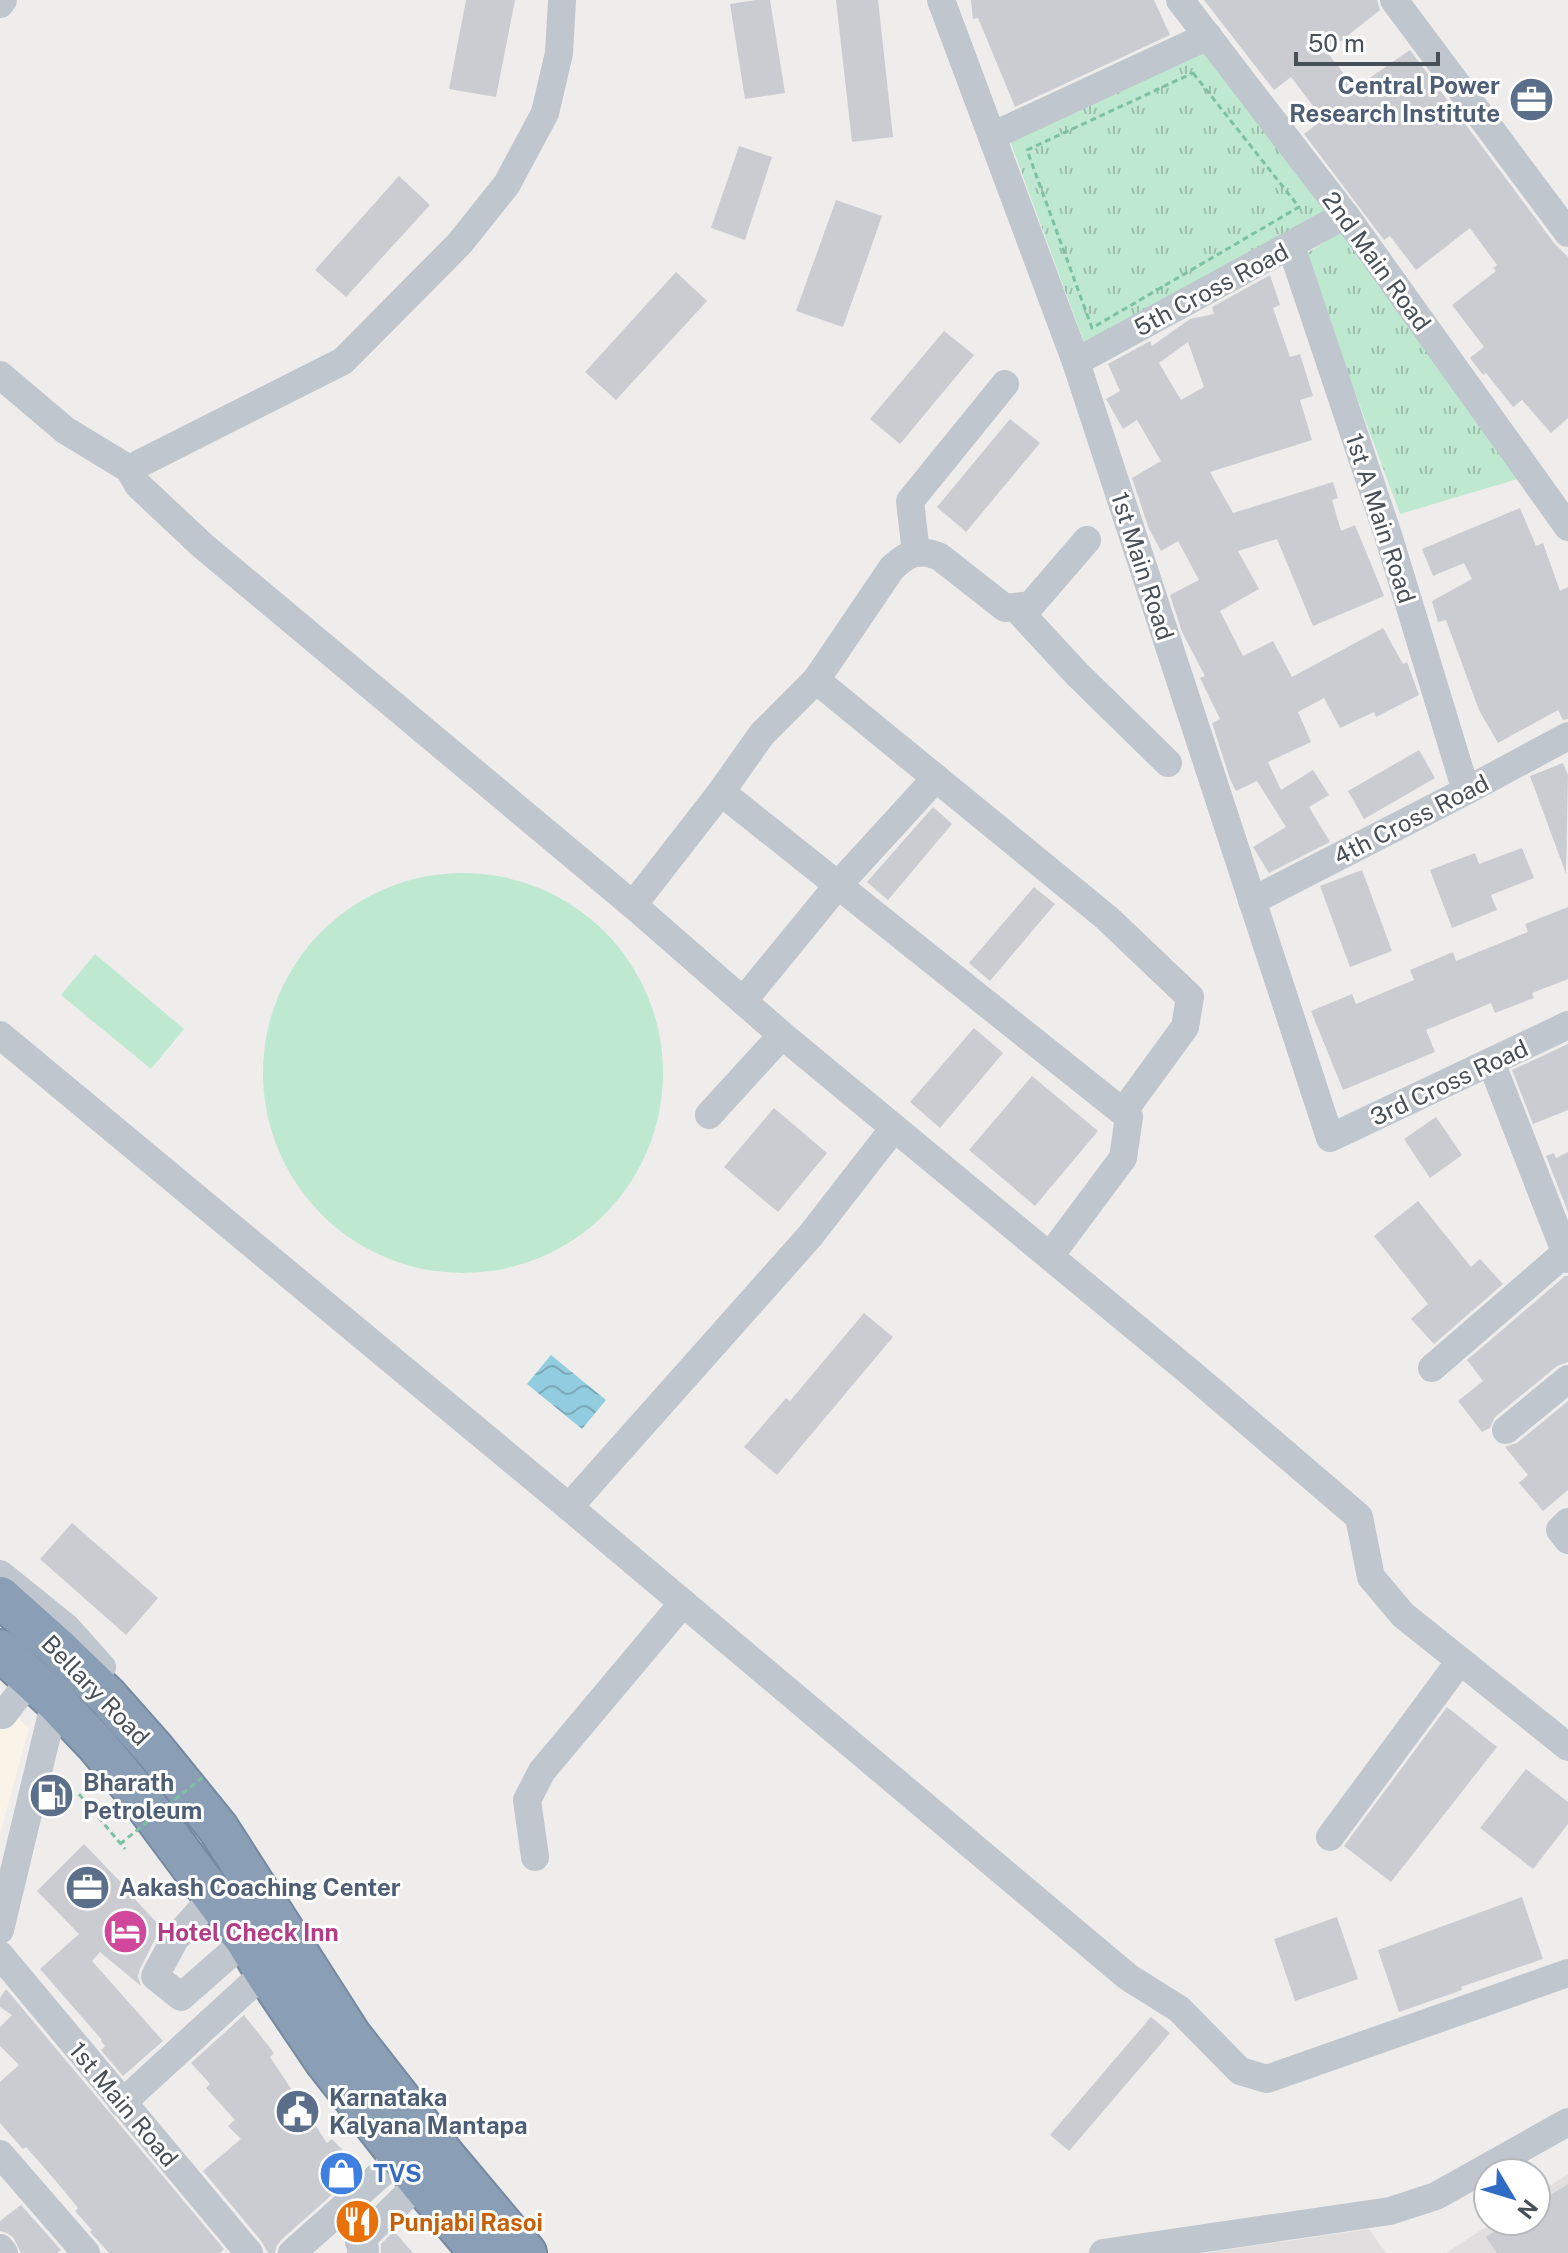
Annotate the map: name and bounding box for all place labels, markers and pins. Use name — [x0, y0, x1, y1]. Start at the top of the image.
place label: Central Power Research Institute — [1289, 71, 1500, 127]
office icon: Central Power Research Institute — [1507, 75, 1555, 123]
place label: Bharath Petroleum — [83, 1768, 202, 1824]
fuel station icon: Bharath Petroleum — [28, 1772, 76, 1820]
office icon: Aakash Coaching Center — [64, 1863, 112, 1911]
place label: Aakash Coaching Center — [119, 1873, 401, 1901]
hotel icon: Hotel Check Inn — [102, 1908, 150, 1956]
place label: Hotel Check Inn — [157, 1918, 339, 1946]
place label: Karnataka Kalyana Mantapa — [329, 2083, 528, 2139]
public building icon: Karnataka Kalyana Mantapa — [274, 2087, 322, 2135]
shop icon: TVS — [318, 2149, 366, 2197]
place label: TVS — [373, 2159, 422, 2187]
restaurant icon: Punjabi Rasoi — [334, 2198, 382, 2246]
place label: Punjabi Rasoi — [389, 2208, 543, 2236]

